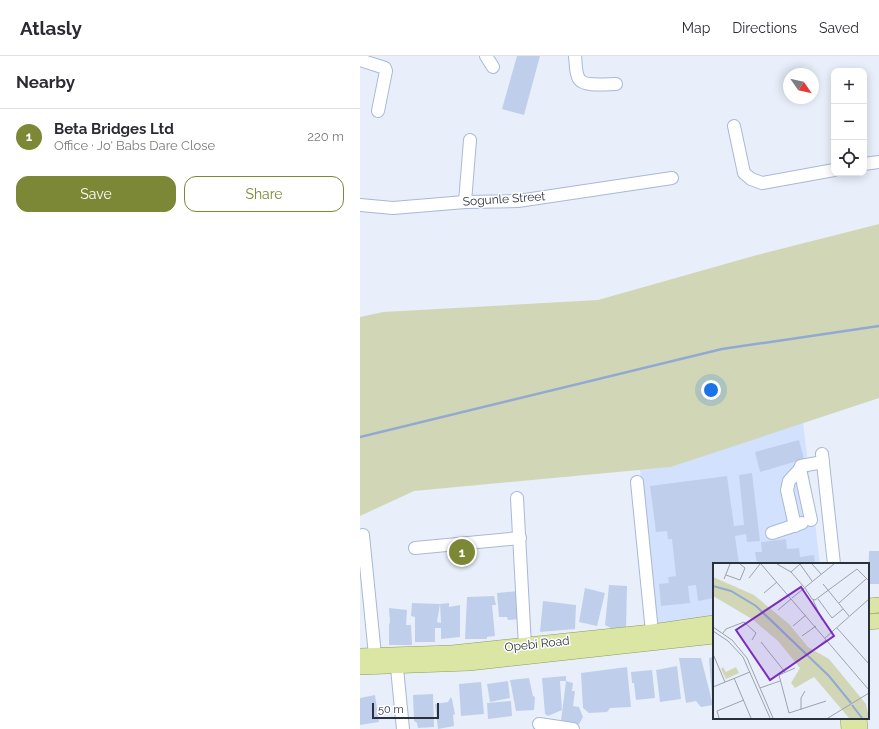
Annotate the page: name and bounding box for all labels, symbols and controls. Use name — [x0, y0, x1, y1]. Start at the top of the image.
text: Atlasly — [20, 17, 82, 39]
text: Map — [682, 20, 710, 36]
text: Directions — [732, 20, 797, 36]
text: Saved — [819, 20, 859, 36]
north arrow — [783, 68, 819, 104]
map controls — [831, 68, 867, 176]
button: + — [831, 68, 867, 104]
text: Nearby — [16, 72, 75, 92]
button: − — [831, 104, 867, 140]
text: Beta Bridges Ltd — [54, 120, 174, 138]
text: 1 — [26, 129, 32, 144]
text: 220 m — [307, 129, 344, 144]
text: Office · Jo' Babs Dare Close — [54, 138, 215, 153]
button: locate — [831, 140, 867, 176]
button: Save — [16, 176, 176, 212]
button: Share — [184, 176, 344, 212]
street label: Sogunle Street — [462, 189, 546, 209]
your location — [701, 380, 721, 400]
pin: 1 — [449, 537, 475, 567]
inset map — [713, 563, 869, 719]
street label: Opebi Road — [504, 634, 570, 654]
scale bar — [372, 701, 439, 720]
text: 50 m — [378, 703, 404, 716]

